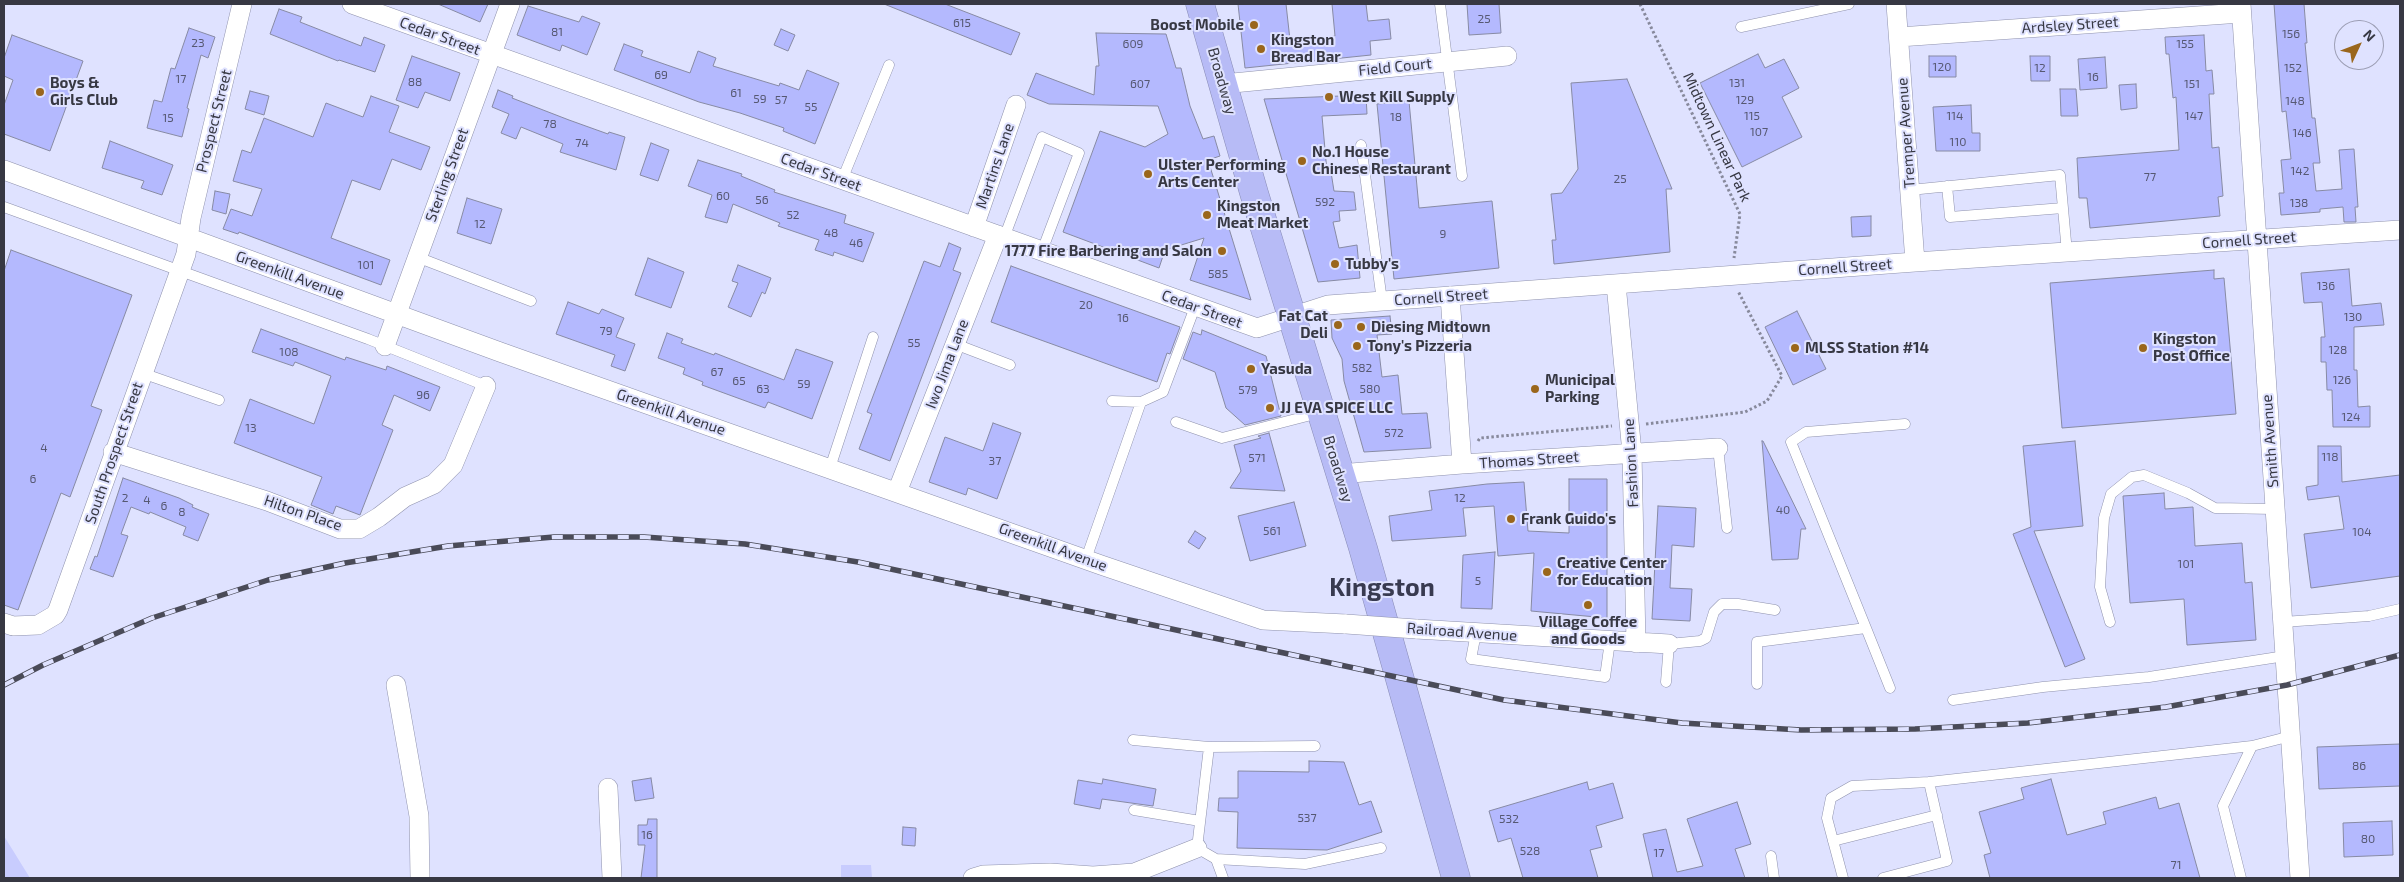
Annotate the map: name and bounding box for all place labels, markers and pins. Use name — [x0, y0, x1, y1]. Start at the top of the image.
place label: Boost Mobile — [1150, 16, 1244, 34]
marker: Boost Mobile — [1248, 19, 1260, 31]
place label: Kingston Bread Bar — [1271, 31, 1341, 66]
marker: Kingston Bread Bar — [1255, 43, 1267, 55]
place label: Boys & Girls Club — [50, 74, 118, 109]
marker: Boys & Girls Club — [34, 86, 46, 98]
place label: West Kill Supply — [1339, 88, 1455, 106]
marker: West Kill Supply — [1323, 91, 1335, 103]
place label: No.1 House Chinese Restaurant — [1312, 143, 1451, 178]
marker: No.1 House Chinese Restaurant — [1296, 155, 1308, 167]
place label: Ulster Performing Arts Center — [1158, 156, 1286, 191]
marker: Ulster Performing Arts Center — [1142, 168, 1154, 180]
place label: Kingston Meat Market — [1217, 197, 1309, 232]
marker: Kingston Meat Market — [1201, 209, 1213, 221]
place label: 1777 Fire Barbering and Salon — [1005, 242, 1212, 260]
marker: 1777 Fire Barbering and Salon — [1216, 245, 1228, 257]
place label: Tubby's — [1345, 255, 1399, 273]
marker: Tubby's — [1329, 258, 1341, 270]
place label: Fat Cat Deli — [1278, 307, 1328, 342]
place label: Diesing Midtown — [1371, 318, 1490, 336]
marker: Fat Cat Deli — [1332, 319, 1344, 331]
marker: Diesing Midtown — [1355, 321, 1367, 333]
place label: Kingston Post Office — [2153, 330, 2230, 365]
place label: Tony's Pizzeria — [1367, 337, 1472, 355]
place label: MLSS Station #14 — [1805, 339, 1929, 357]
marker: Tony's Pizzeria — [1351, 340, 1363, 352]
marker: MLSS Station #14 — [1789, 342, 1801, 354]
marker: Kingston Post Office — [2137, 342, 2149, 354]
place label: Yasuda — [1261, 360, 1312, 378]
marker: Yasuda — [1245, 363, 1257, 375]
place label: Municipal Parking — [1545, 371, 1615, 406]
marker: Municipal Parking — [1529, 383, 1541, 395]
place label: JJ EVA SPICE LLC — [1280, 399, 1393, 417]
marker: JJ EVA SPICE LLC — [1264, 402, 1276, 414]
place label: Frank Guido's — [1521, 510, 1616, 528]
marker: Frank Guido's — [1505, 513, 1517, 525]
place label: Creative Center for Education — [1557, 554, 1667, 589]
marker: Creative Center for Education — [1541, 566, 1553, 578]
marker: Village Coffee and Goods — [1582, 599, 1594, 611]
place label: Village Coffee and Goods — [1539, 613, 1637, 648]

